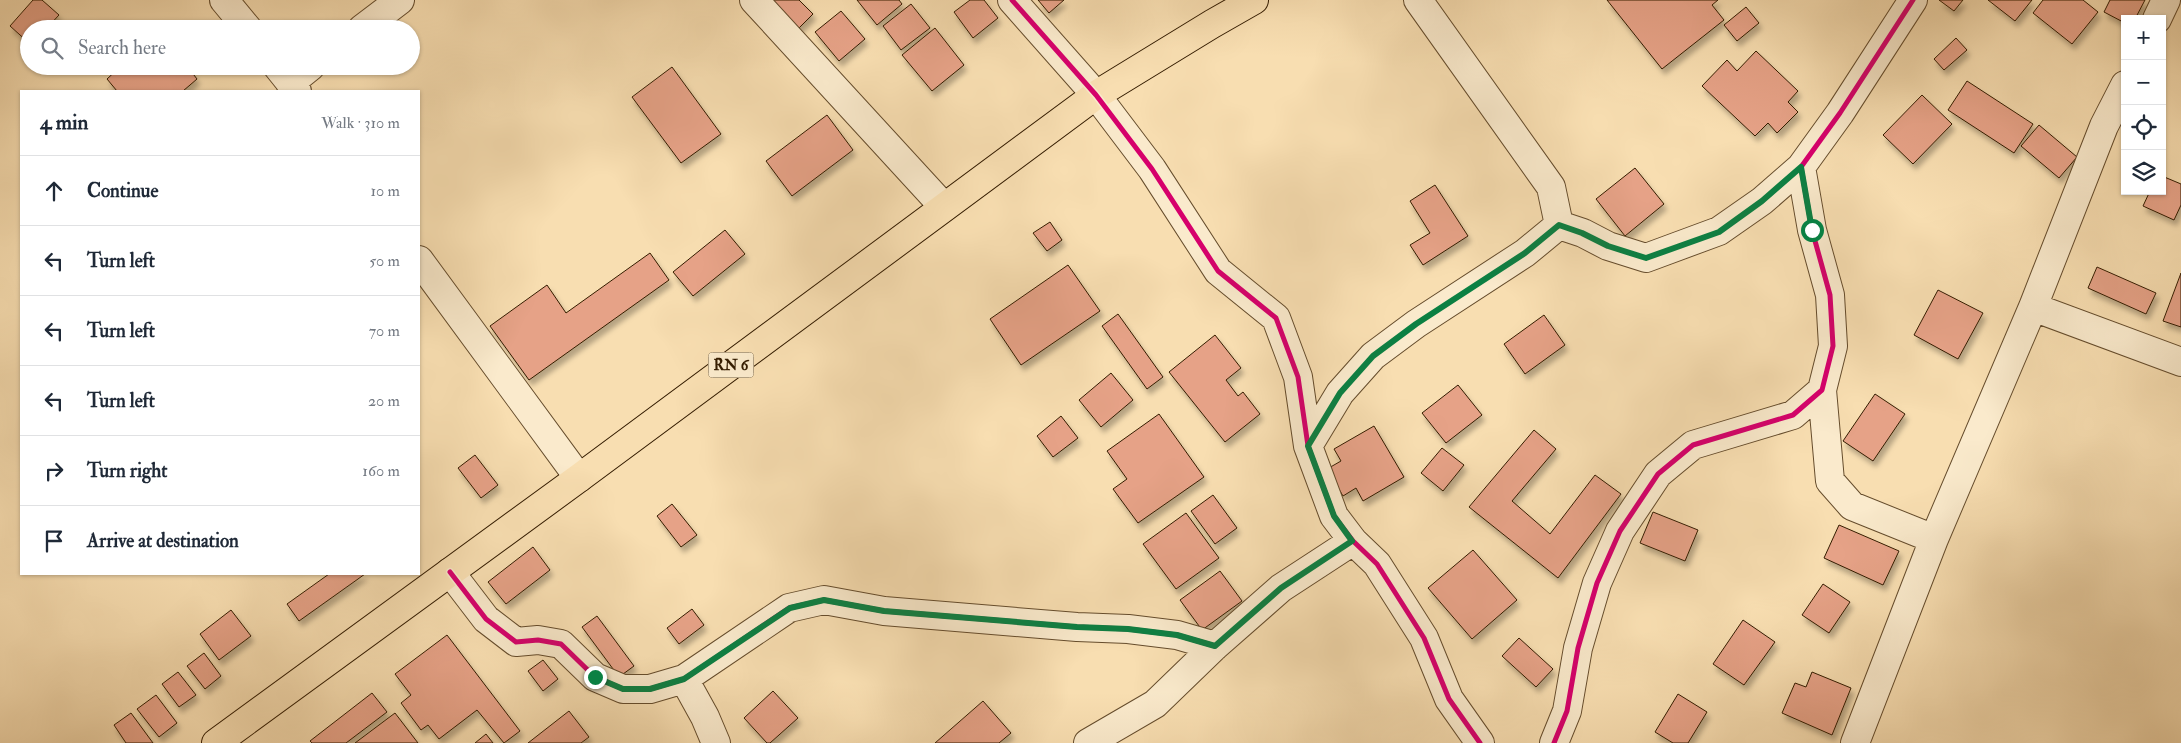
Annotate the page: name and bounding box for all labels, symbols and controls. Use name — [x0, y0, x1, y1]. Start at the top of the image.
map controls — [2121, 15, 2166, 195]
button: + — [2121, 15, 2166, 60]
search box — [20, 20, 420, 75]
icon: search — [38, 34, 66, 62]
text: Search here — [78, 36, 166, 60]
button: − — [2121, 60, 2166, 105]
button: locate — [2121, 105, 2166, 150]
text: 4 min — [40, 109, 88, 136]
text: Walk · 310 m — [321, 113, 400, 133]
button: layers — [2121, 150, 2166, 195]
icon: ahead — [40, 177, 68, 205]
text: Continue — [87, 179, 158, 203]
text: 10 m — [370, 181, 400, 201]
route start — [1801, 219, 1824, 242]
icon: left — [40, 247, 68, 275]
text: Turn left — [87, 249, 155, 273]
text: 50 m — [369, 251, 400, 271]
icon: left — [40, 317, 68, 345]
text: Turn left — [87, 319, 155, 343]
text: 70 m — [369, 321, 400, 341]
road number: RN 6 — [708, 352, 754, 378]
icon: left — [40, 387, 68, 415]
text: Turn left — [87, 389, 155, 413]
text: 20 m — [368, 391, 400, 411]
icon: right — [40, 457, 68, 485]
text: Turn right — [87, 459, 167, 483]
text: 160 m — [362, 461, 400, 481]
icon: arrive — [40, 527, 68, 555]
text: Arrive at destination — [87, 529, 239, 553]
route end — [584, 666, 607, 689]

